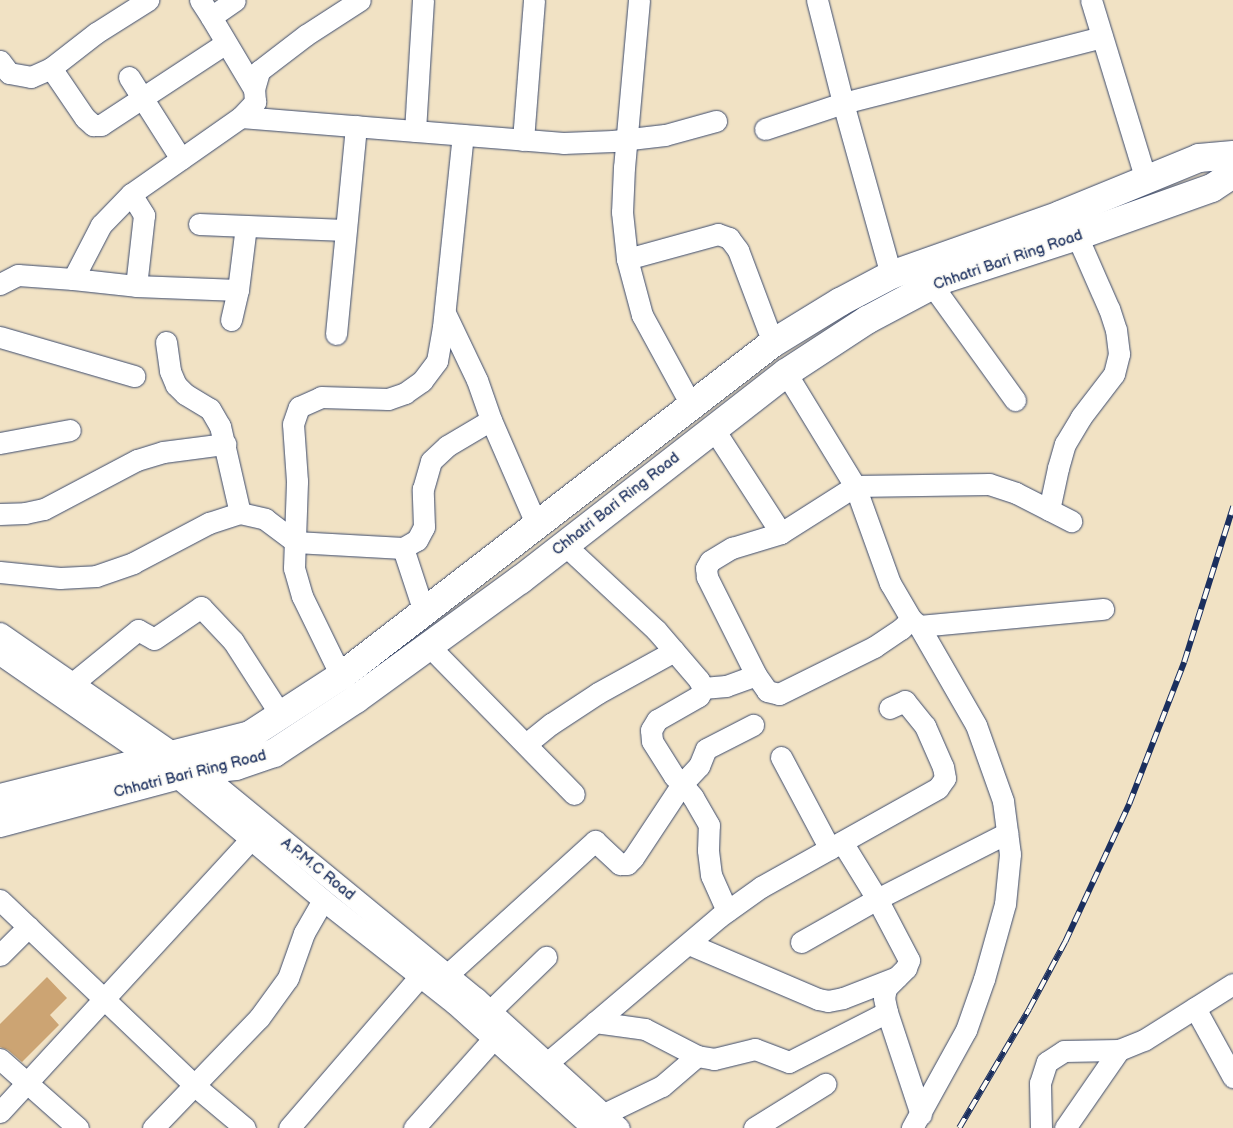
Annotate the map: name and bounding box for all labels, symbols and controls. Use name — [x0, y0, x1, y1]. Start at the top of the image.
street label: Chhatri Bari Ring Road — [931, 226, 1085, 294]
street label: Chhatri Bari Ring Road — [549, 449, 683, 559]
street label: Chhatri Bari Ring Road — [112, 746, 268, 802]
street label: A.P.M.C Road — [277, 834, 359, 904]

